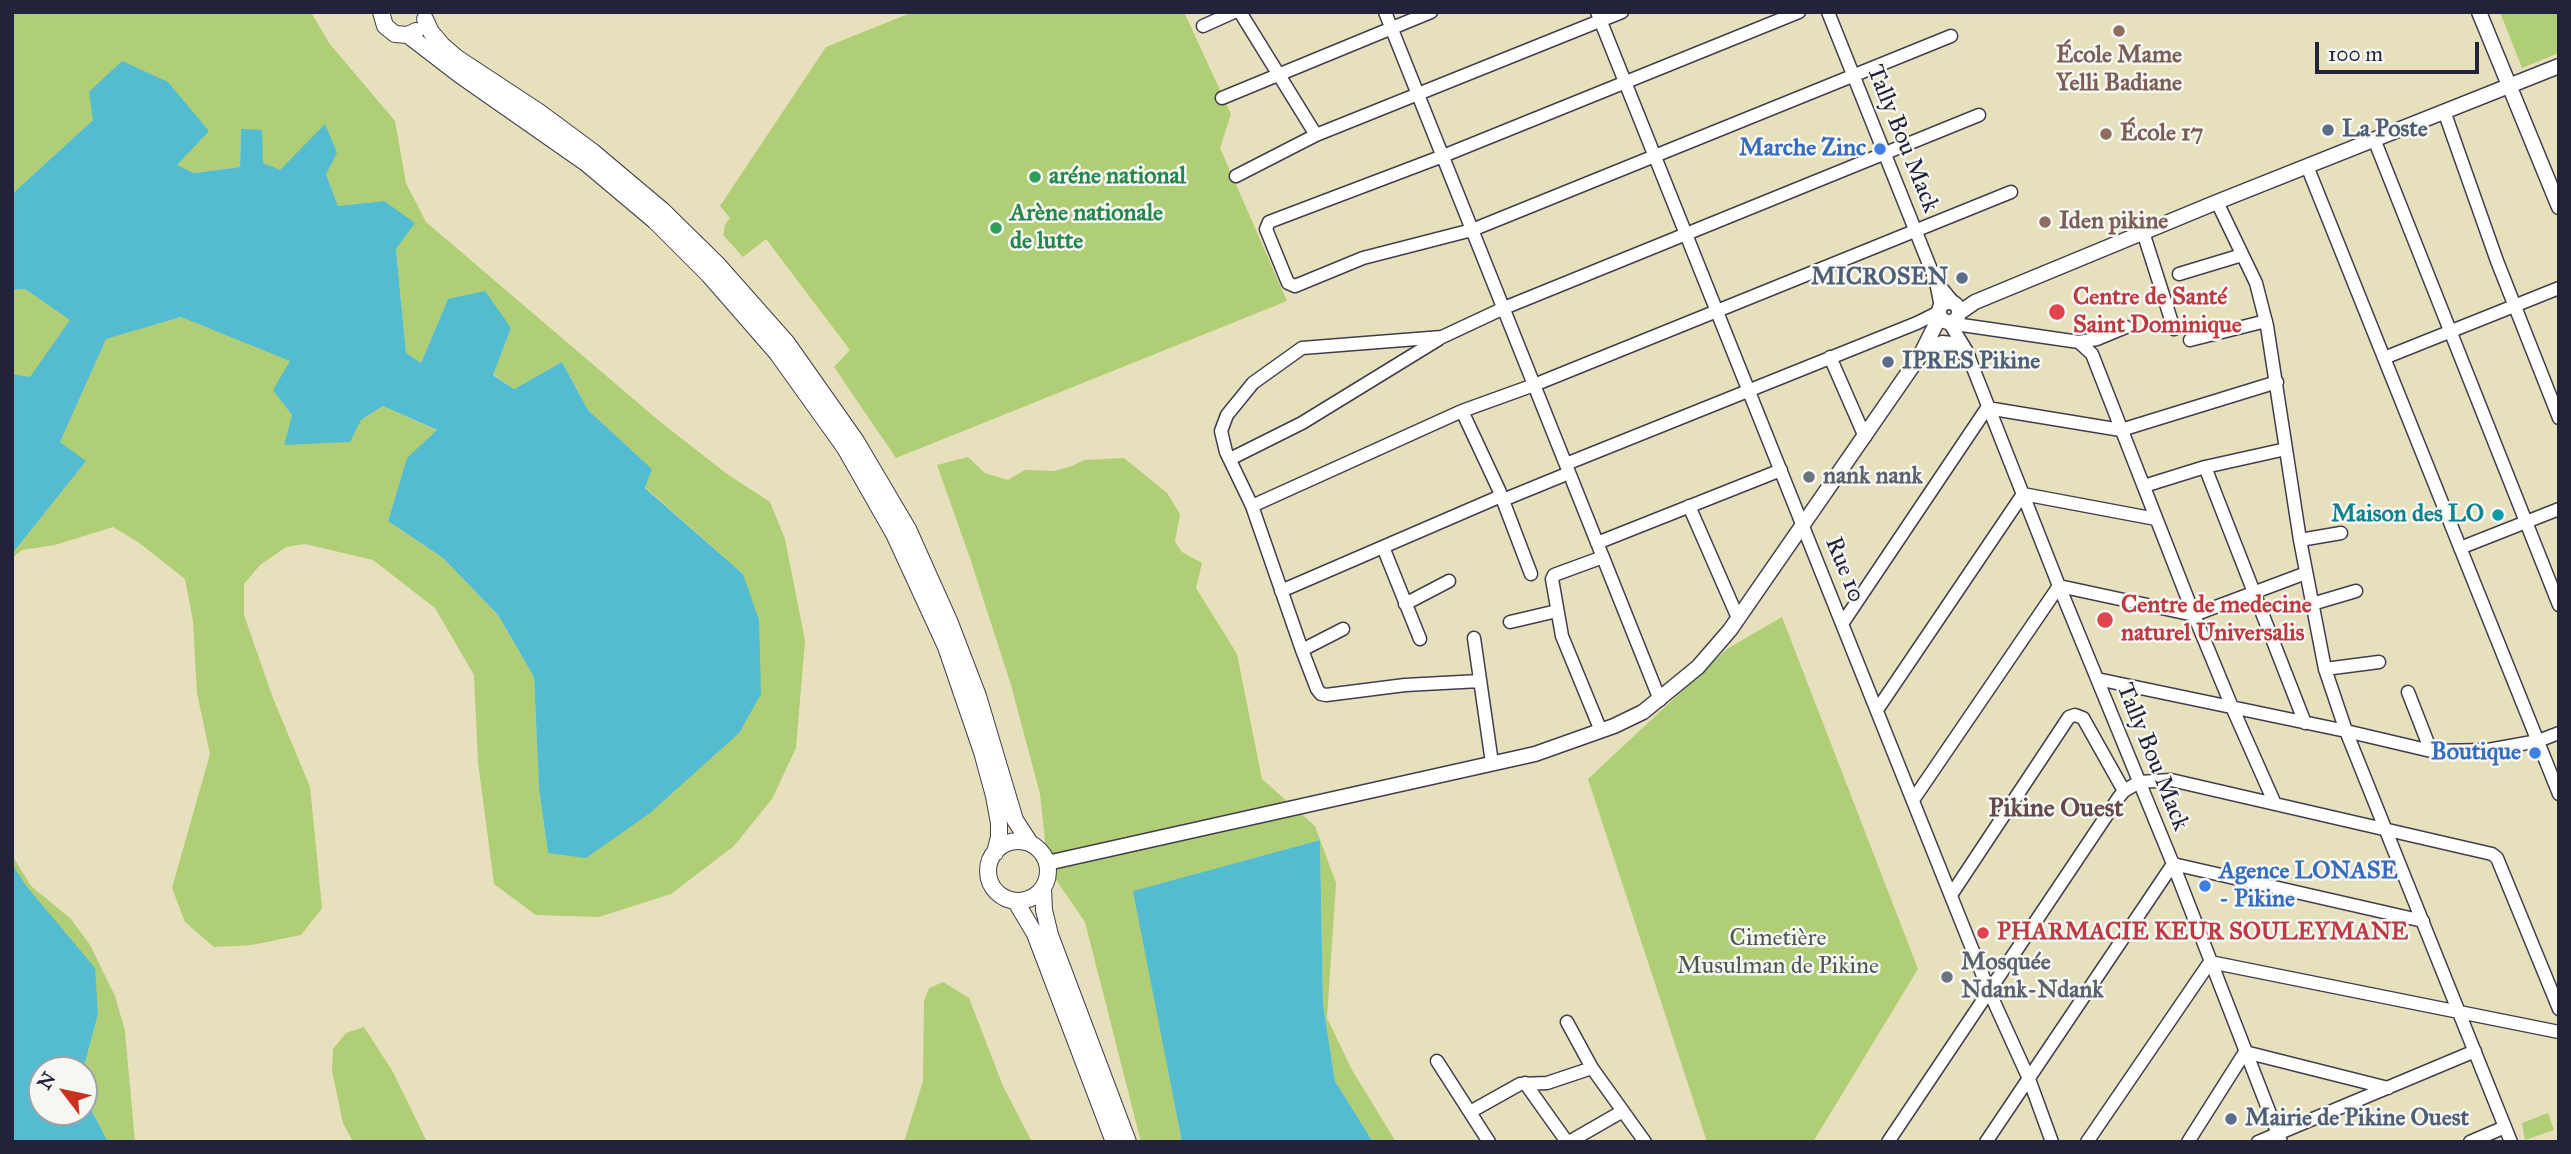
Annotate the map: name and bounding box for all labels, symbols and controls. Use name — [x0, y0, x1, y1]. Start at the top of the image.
marker: École Mame Yelli Badiane — [2111, 23, 2127, 39]
scale bar — [2319, 28, 2484, 72]
text: 100 m — [2328, 41, 2383, 67]
place label: École Mame Yelli Badiane — [2056, 42, 2182, 98]
street label: Tally Bou Mack — [1859, 61, 1945, 217]
place label: La Poste — [2342, 116, 2428, 144]
place label: École 17 — [2120, 120, 2203, 148]
marker: La Poste — [2320, 122, 2336, 138]
marker: École 17 — [2098, 126, 2114, 142]
place label: Marche Zinc — [1739, 135, 1866, 163]
marker: Marche Zinc — [1872, 141, 1888, 157]
place label: aréne national — [1049, 163, 1186, 191]
marker: aréne national — [1027, 169, 1043, 185]
place label: Arène nationale de lutte — [1010, 200, 1163, 256]
place label: Iden pikine — [2059, 208, 2168, 236]
marker: Iden pikine — [2037, 214, 2053, 230]
marker: Arène nationale de lutte — [988, 220, 1004, 236]
place label: MICROSEN — [1811, 264, 1948, 292]
marker: MICROSEN — [1954, 270, 1970, 286]
place label: Centre de Santé Saint Dominique — [2073, 284, 2242, 340]
marker: Centre de Santé Saint Dominique — [2047, 302, 2067, 322]
place label: IPRES Pikine — [1902, 348, 2040, 376]
marker: IPRES Pikine — [1880, 354, 1896, 370]
place label: nank nank — [1823, 463, 1923, 491]
marker: nank nank — [1801, 469, 1817, 485]
place label: Maison des LO — [2331, 501, 2484, 529]
marker: Maison des LO — [2490, 507, 2506, 523]
street label: Rue 10 — [1818, 533, 1870, 607]
place label: Centre de medecine naturel Universalis — [2121, 592, 2312, 648]
marker: Centre de medecine naturel Universalis — [2095, 610, 2115, 630]
street label: Tally Bou Mack — [2109, 679, 2195, 835]
place label: Boutique — [2431, 739, 2521, 767]
marker: Boutique — [2527, 745, 2543, 761]
district label: Pikine Ouest — [1989, 794, 2123, 826]
place label: Agence LONASE - Pikine — [2219, 858, 2398, 914]
marker: Agence LONASE - Pikine — [2197, 878, 2213, 894]
place label: PHARMACIE KEUR SOULEYMANE — [1997, 919, 2408, 947]
park label: Cimetière Musulman de Pikine — [1677, 925, 1879, 981]
marker: PHARMACIE KEUR SOULEYMANE — [1975, 925, 1991, 941]
place label: Mosquée Ndank-Ndank — [1961, 949, 2103, 1005]
marker: Mosquée Ndank-Ndank — [1939, 969, 1955, 985]
north arrow — [28, 1056, 98, 1126]
text: N — [32, 1068, 60, 1094]
place label: Mairie de Pikine Ouest — [2245, 1105, 2469, 1133]
marker: Mairie de Pikine Ouest — [2223, 1111, 2239, 1127]

